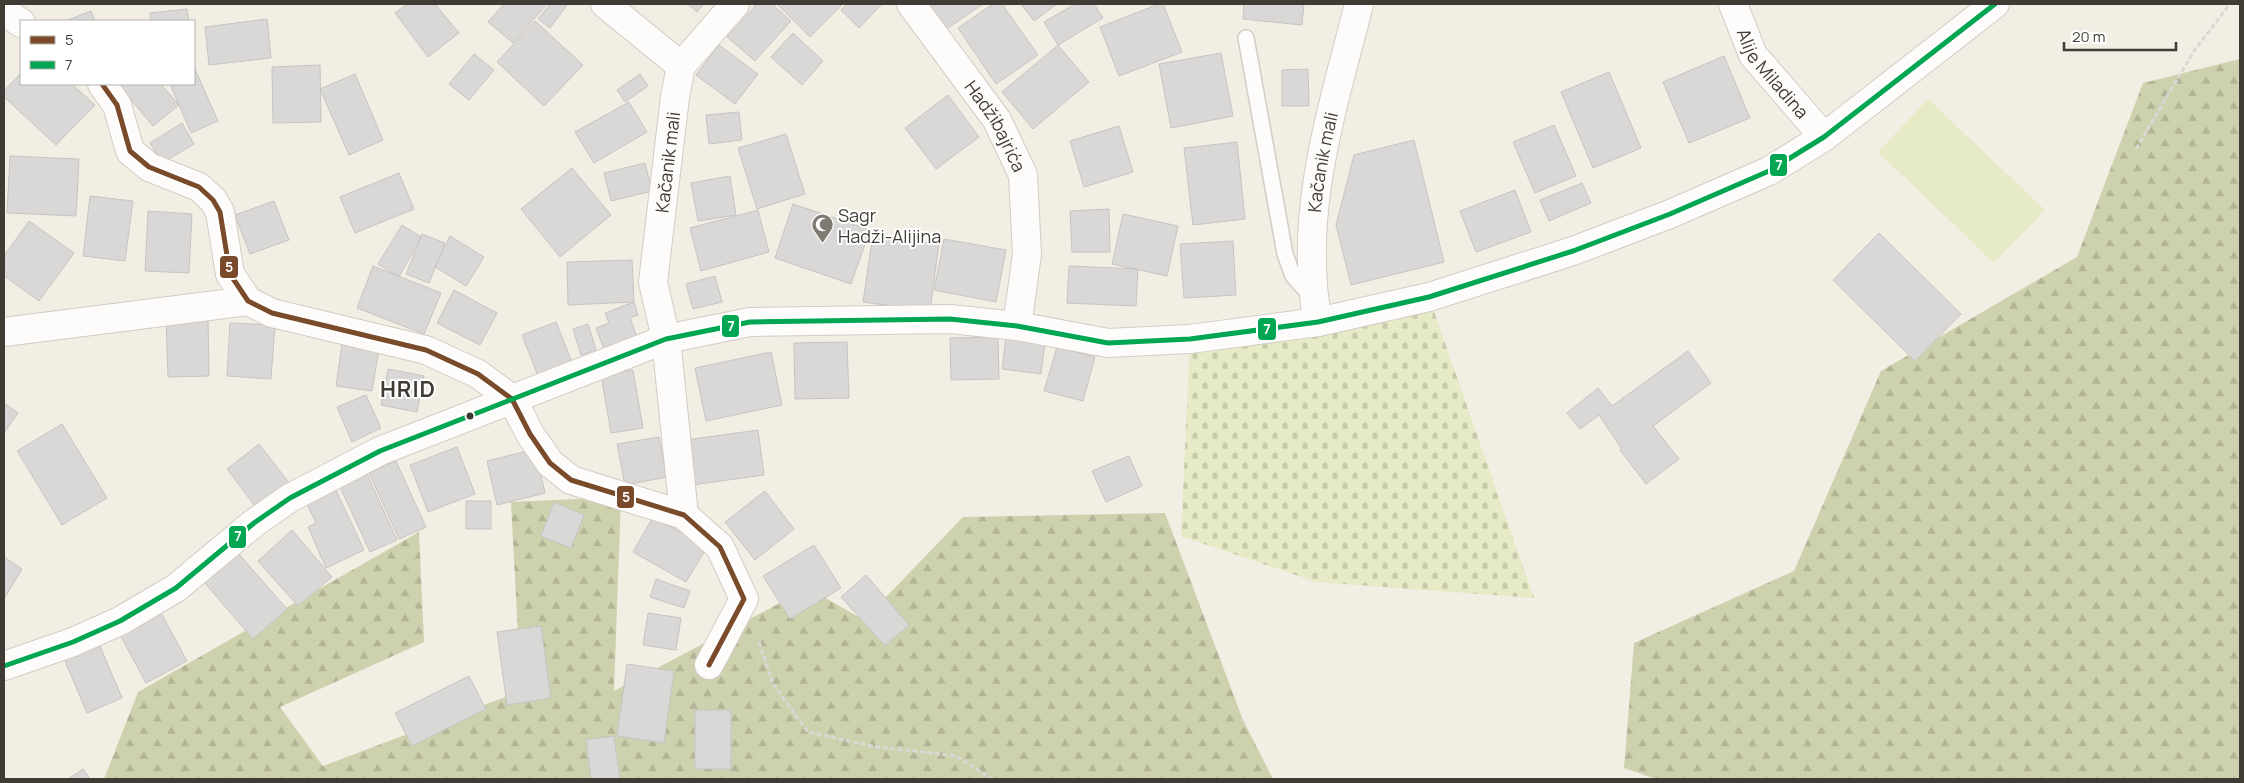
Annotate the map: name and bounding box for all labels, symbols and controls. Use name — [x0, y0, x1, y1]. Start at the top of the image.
legend — [20, 20, 195, 85]
scale bar — [2064, 20, 2176, 52]
street label: Alije Miladina — [1732, 25, 1814, 123]
text: 20 m — [2072, 26, 2105, 47]
text: 5 — [65, 29, 74, 50]
text: 7 — [65, 54, 73, 75]
street label: Hadžibajrića — [960, 75, 1032, 176]
street label: Kačanik mali — [1302, 109, 1343, 214]
street label: Kačanik mali — [649, 110, 685, 214]
line badge: 7 — [1769, 153, 1788, 177]
text: 7 — [1775, 155, 1783, 174]
place label: Sagr Hadži-Alijina — [838, 203, 941, 248]
mosque icon: Sagr Hadži-Alijina — [810, 213, 834, 244]
line badge: 5 — [219, 255, 239, 279]
text: 5 — [225, 257, 233, 276]
line badge: 7 — [721, 314, 740, 338]
text: 7 — [727, 316, 735, 335]
line badge: 7 — [1257, 317, 1277, 341]
text: 7 — [1263, 319, 1271, 338]
district label: HRID — [380, 374, 436, 404]
unlabelled marker — [465, 411, 475, 421]
line badge: 5 — [616, 485, 635, 509]
text: 5 — [622, 487, 630, 506]
line badge: 7 — [228, 525, 247, 549]
text: 7 — [234, 526, 242, 545]

